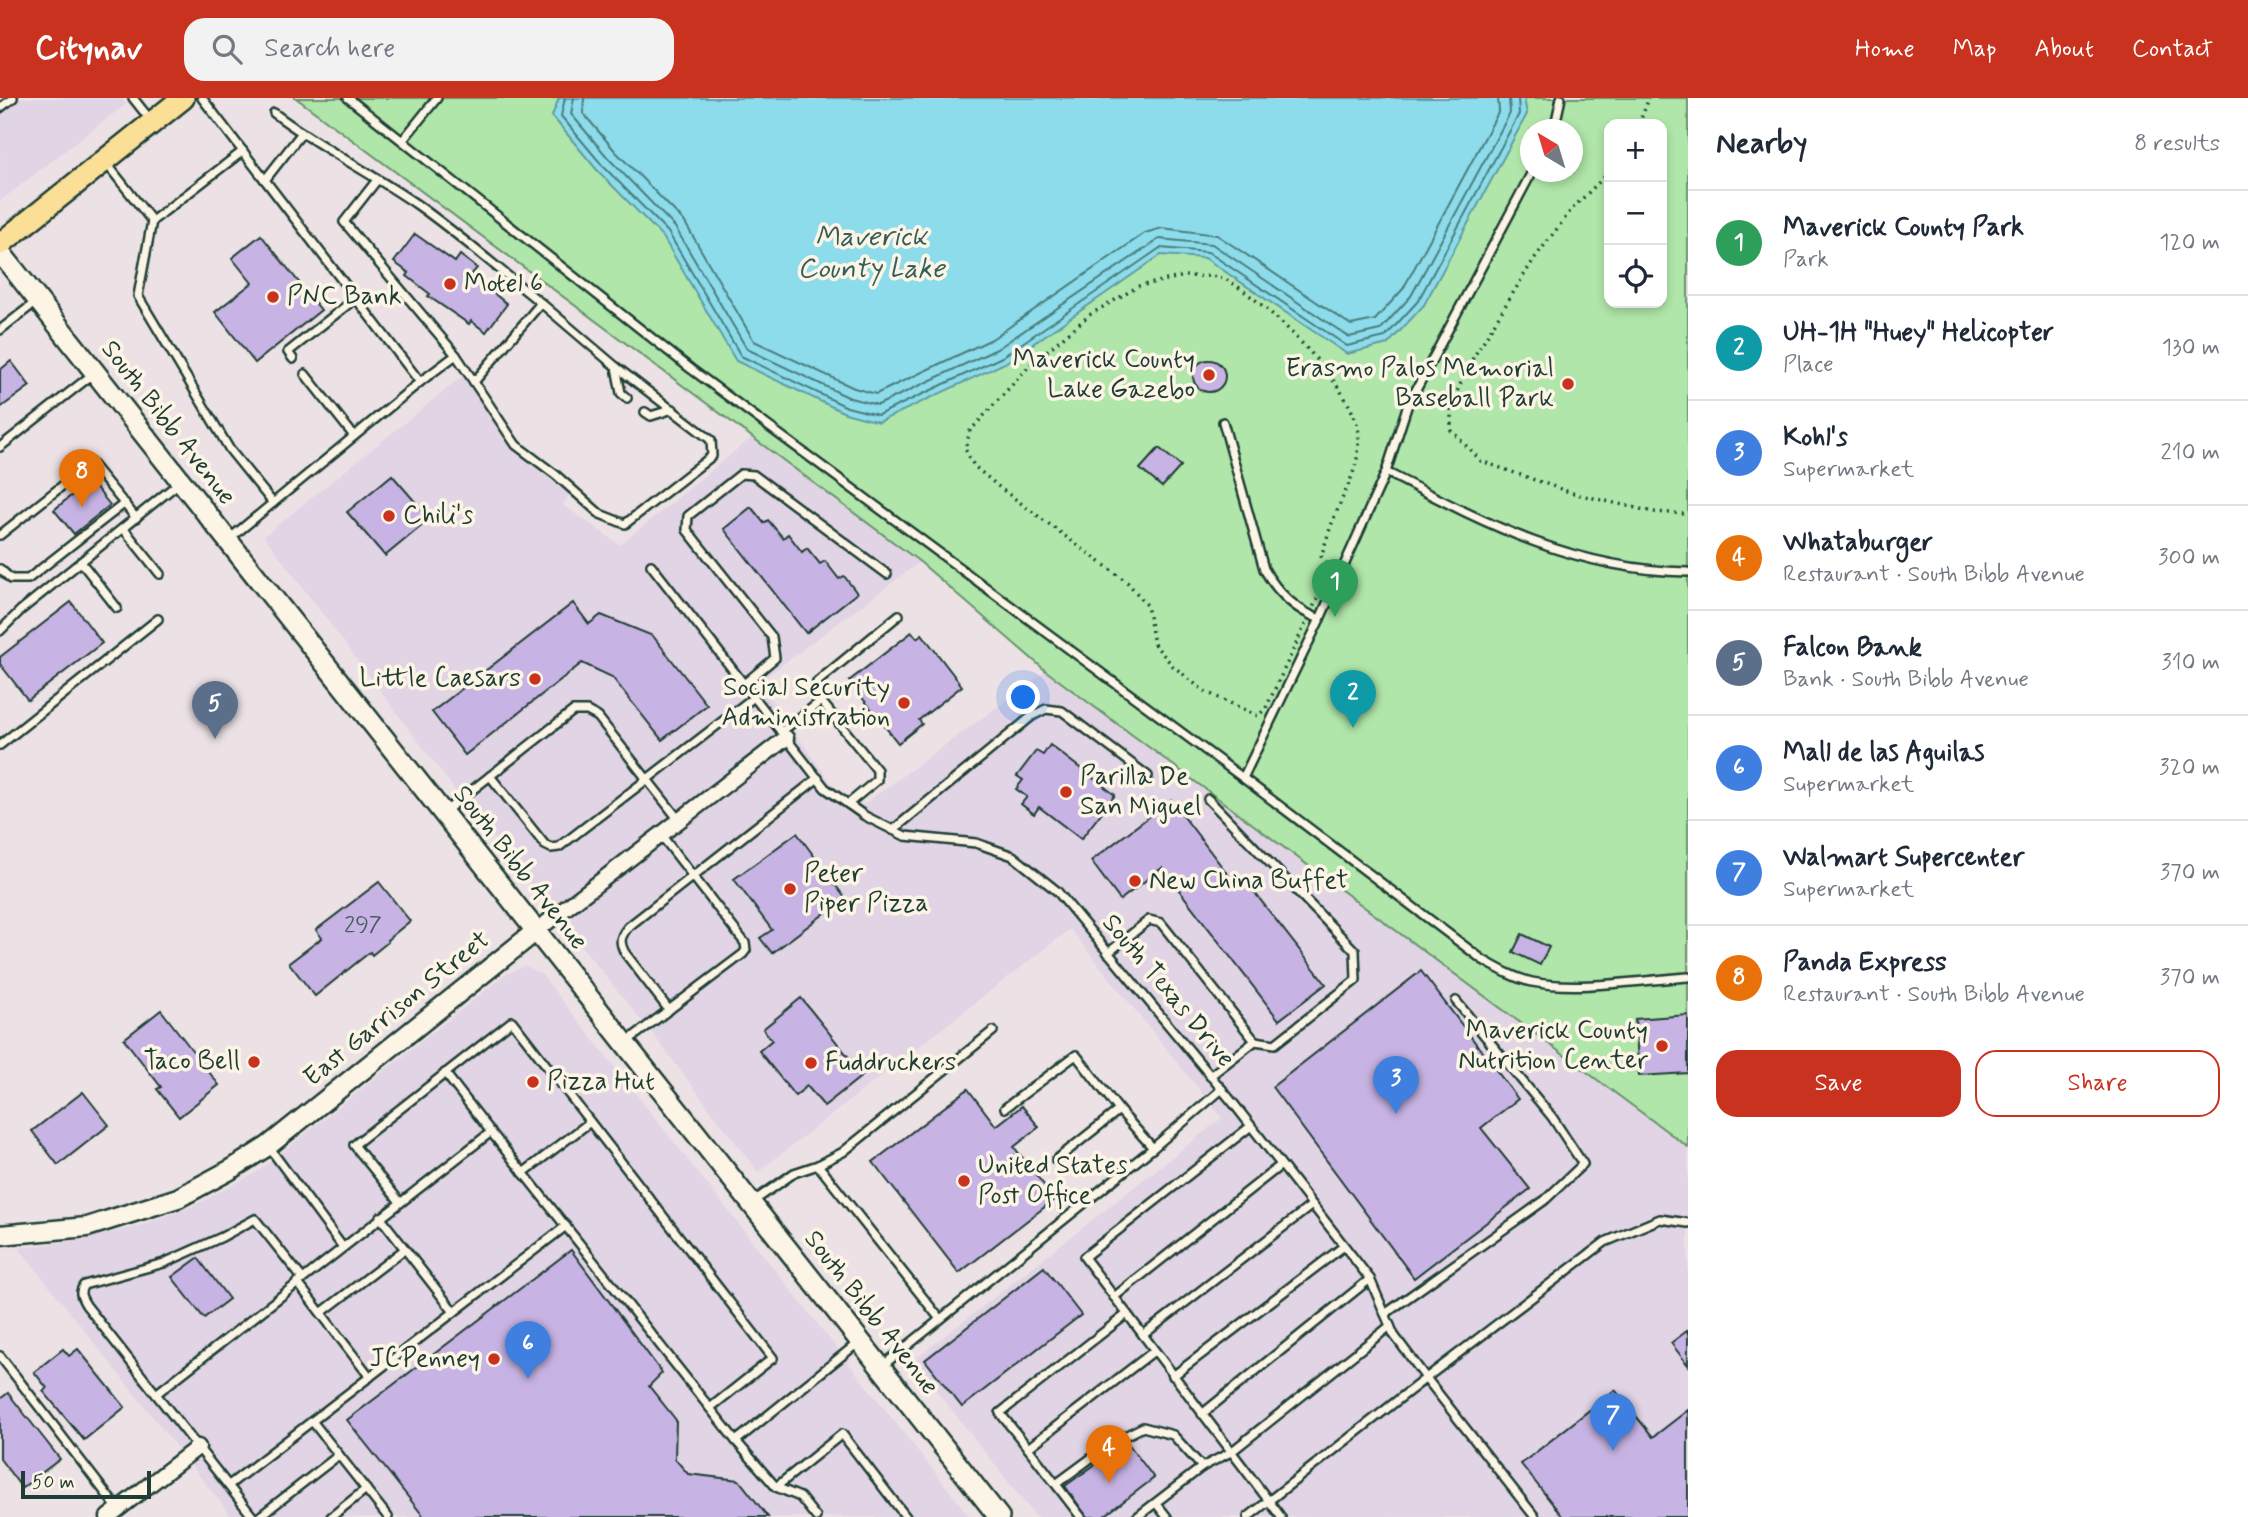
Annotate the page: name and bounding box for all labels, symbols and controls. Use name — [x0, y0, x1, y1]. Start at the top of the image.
search box — [184, 18, 674, 81]
text: Citynav — [35, 27, 142, 71]
icon: search — [208, 30, 246, 68]
text: Search here — [264, 32, 395, 66]
text: Home — [1855, 34, 1915, 65]
text: Map — [1953, 34, 1997, 65]
text: About — [2035, 34, 2094, 65]
text: Contact — [2132, 34, 2213, 65]
north arrow — [1520, 119, 1583, 182]
map controls — [1604, 119, 1667, 308]
button: + — [1604, 119, 1667, 182]
text: Nearby — [1716, 124, 1807, 163]
text: 8 results — [2134, 129, 2220, 159]
button: − — [1604, 182, 1667, 245]
text: Maverick County Park — [1783, 211, 2024, 245]
water label: Maverick County Lake — [797, 219, 946, 288]
text: 1 — [1734, 228, 1744, 258]
text: 120 m — [2159, 228, 2220, 258]
button: locate — [1604, 245, 1667, 308]
text: Park — [1783, 245, 1829, 275]
place label: Motel 6 — [464, 267, 543, 301]
marker: Motel 6 — [442, 276, 458, 292]
place label: PNC Bank — [287, 280, 402, 314]
marker: PNC Bank — [265, 289, 281, 305]
text: UH-1H "Huey" Helicopter — [1783, 316, 2054, 350]
text: 2 — [1733, 333, 1745, 363]
text: 130 m — [2162, 333, 2220, 363]
street label: South Bibb Avenue — [93, 334, 243, 512]
place label: Maverick County Lake Gazebo — [1013, 343, 1195, 407]
text: Place — [1783, 350, 1834, 380]
place label: Erasmo Palos Memorial Baseball Park — [1286, 352, 1554, 416]
marker: Maverick County Lake Gazebo — [1201, 367, 1217, 383]
marker: Erasmo Palos Memorial Baseball Park — [1560, 376, 1576, 392]
text: Kohl's — [1783, 421, 1848, 455]
text: 3 — [1734, 438, 1744, 468]
text: 210 m — [2160, 438, 2220, 468]
pin: 8 — [59, 449, 105, 507]
text: Supermarket — [1783, 455, 1914, 485]
place label: Chili's — [403, 499, 473, 533]
marker: Chili's — [381, 508, 397, 524]
text: Whataburger — [1783, 526, 1933, 560]
text: 4 — [1732, 543, 1746, 573]
text: 300 m — [2158, 543, 2220, 573]
pin: 1 — [1312, 559, 1358, 617]
text: Restaurant · South Bibb Avenue — [1783, 560, 2085, 590]
text: Falcon Bank — [1783, 631, 1922, 665]
text: 5 — [1732, 648, 1746, 678]
text: 310 m — [2161, 648, 2220, 678]
place label: Little Caesars — [360, 662, 521, 696]
text: Bank · South Bibb Avenue — [1783, 665, 2029, 695]
pin: 2 — [1330, 670, 1376, 728]
marker: Little Caesars — [527, 671, 543, 687]
place label: Social Security Administration — [722, 671, 890, 735]
your location — [1006, 680, 1040, 714]
pin: 5 — [192, 681, 238, 739]
marker: Social Security Administration — [896, 695, 912, 711]
text: Mall de las Aguilas — [1783, 736, 1985, 770]
text: 6 — [1733, 753, 1745, 783]
text: 320 m — [2159, 753, 2220, 783]
place label: Parilla De San Miguel — [1080, 760, 1201, 824]
text: Supermarket — [1783, 770, 1914, 800]
street label: South Bibb Avenue — [445, 779, 595, 957]
marker: Parilla De San Miguel — [1058, 784, 1074, 800]
text: Walmart Supercenter — [1783, 841, 2024, 875]
place label: Peter Piper Pizza — [804, 857, 929, 921]
text: 7 — [1732, 858, 1746, 888]
text: 370 m — [2160, 858, 2220, 888]
place label: New China Buffet — [1149, 864, 1348, 898]
marker: New China Buffet — [1127, 873, 1143, 889]
text: Supermarket — [1783, 875, 1914, 905]
marker: Peter Piper Pizza — [782, 881, 798, 897]
street label: South Texas Drive — [1094, 907, 1242, 1075]
house number: 297 — [344, 911, 382, 941]
street label: East Garrison Street — [297, 923, 497, 1095]
text: Panda Express — [1783, 946, 1947, 980]
text: 8 — [1733, 963, 1745, 993]
text: 370 m — [2160, 963, 2220, 993]
text: Restaurant · South Bibb Avenue — [1783, 980, 2085, 1010]
place label: Maverick County Nutrition Center — [1458, 1014, 1648, 1078]
marker: Maverick County Nutrition Center — [1654, 1038, 1670, 1054]
place label: Taco Bell — [143, 1045, 240, 1079]
place label: Fuddruckers — [825, 1046, 956, 1080]
button: Save — [1716, 1050, 1961, 1117]
button: Share — [1975, 1050, 2220, 1117]
marker: Taco Bell — [246, 1054, 262, 1070]
marker: Fuddruckers — [803, 1055, 819, 1071]
pin: 3 — [1373, 1056, 1419, 1114]
place label: Pizza Hut — [547, 1065, 655, 1099]
marker: Pizza Hut — [525, 1074, 541, 1090]
place label: United States Post Office — [978, 1149, 1127, 1213]
marker: United States Post Office — [956, 1173, 972, 1189]
street label: South Bibb Avenue — [796, 1224, 946, 1402]
pin: 6 — [505, 1321, 551, 1379]
place label: JCPenney — [369, 1342, 480, 1376]
marker: JCPenney — [486, 1351, 502, 1367]
pin: 7 — [1590, 1393, 1636, 1451]
pin: 4 — [1086, 1425, 1132, 1483]
scale bar — [21, 1468, 150, 1500]
text: 50 m — [32, 1470, 75, 1495]

